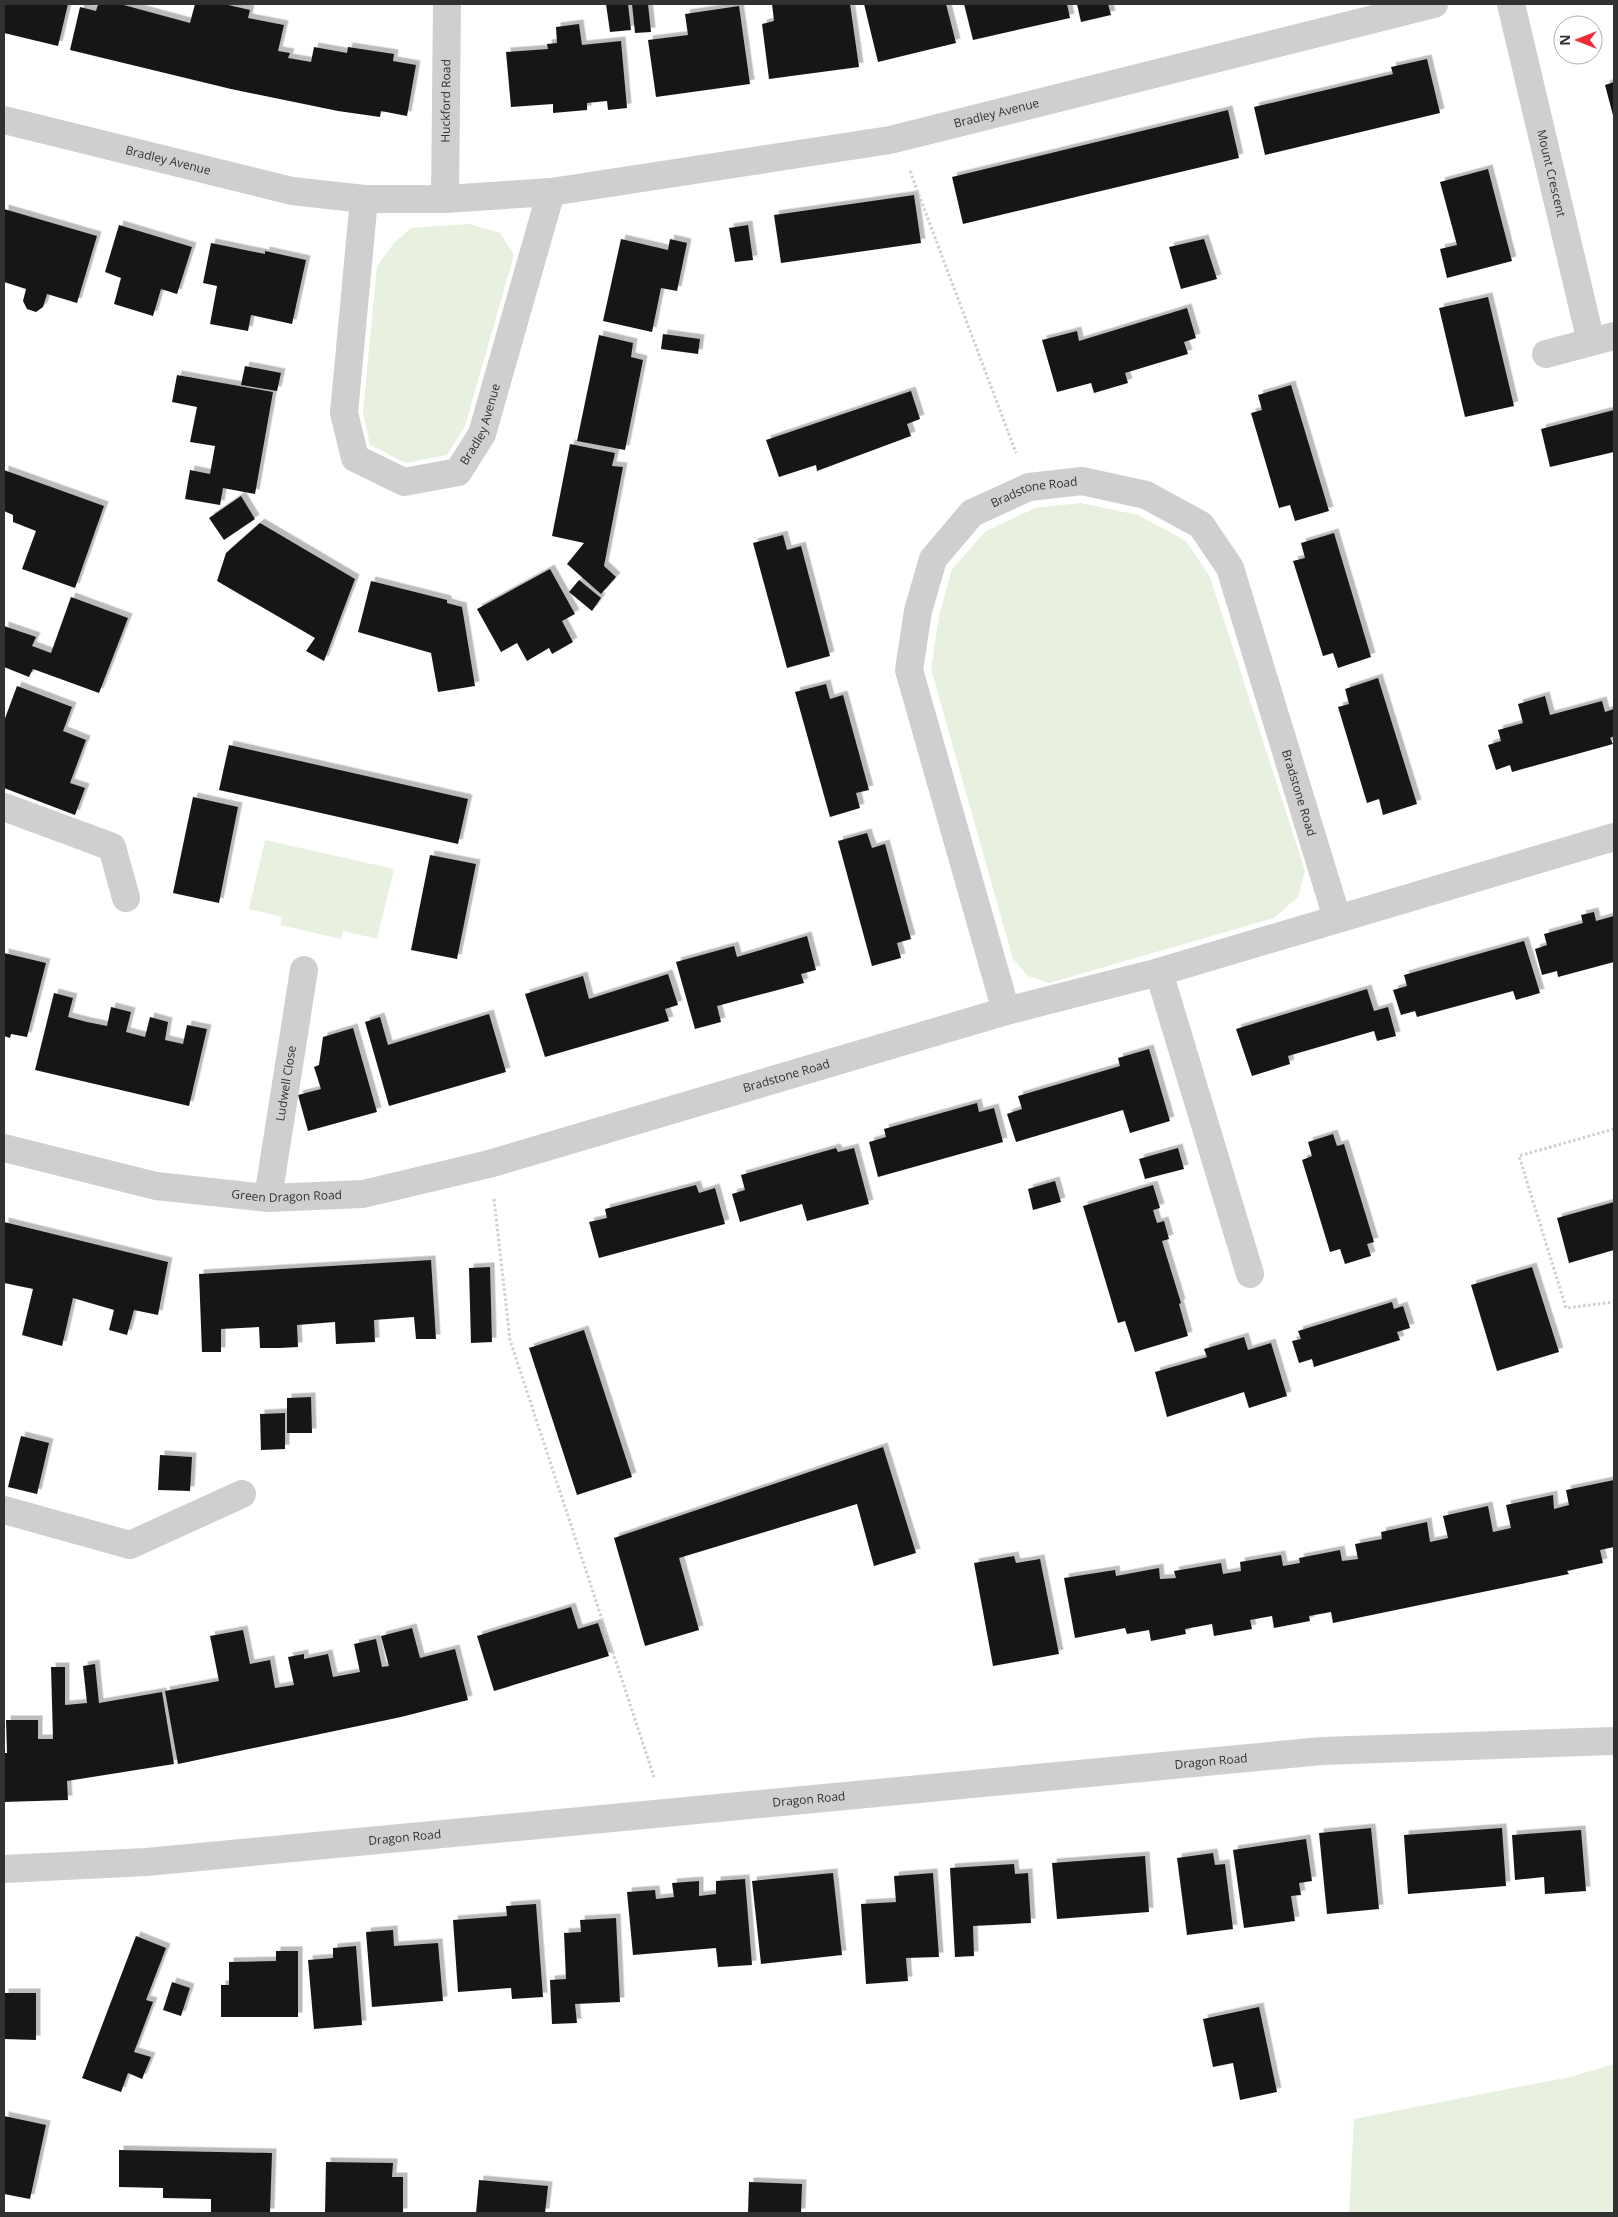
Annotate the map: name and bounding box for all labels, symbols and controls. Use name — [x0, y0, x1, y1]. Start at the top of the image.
north arrow — [1553, 15, 1603, 65]
text: N — [1555, 34, 1574, 46]
street label: Huckford Road — [437, 59, 454, 143]
street label: Bradley Avenue — [952, 94, 1041, 132]
street label: Mount Crescent — [1533, 128, 1570, 219]
street label: Bradley Avenue — [124, 141, 213, 179]
street label: Bradley Avenue — [455, 381, 504, 468]
street label: Bradstone Road — [988, 473, 1078, 511]
street label: Bradstone Road — [1278, 748, 1321, 838]
street label: Ludwell Close — [271, 1044, 300, 1122]
street label: Bradstone Road — [741, 1055, 832, 1096]
street label: Green Dragon Road — [231, 1185, 342, 1206]
street label: Dragon Road — [1174, 1749, 1248, 1773]
street label: Dragon Road — [772, 1787, 846, 1811]
street label: Dragon Road — [367, 1825, 442, 1849]

